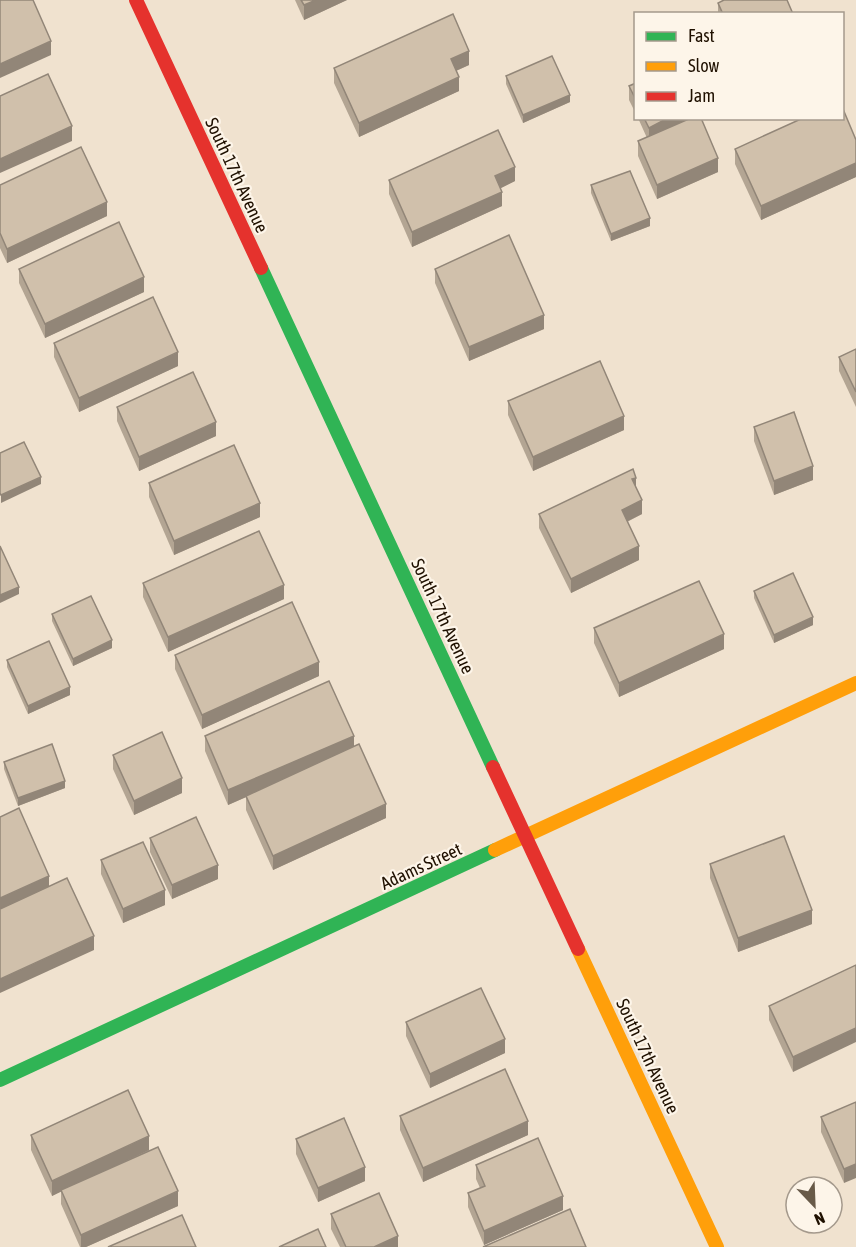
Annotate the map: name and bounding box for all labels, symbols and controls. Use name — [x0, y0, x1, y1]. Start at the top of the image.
legend — [634, 12, 844, 120]
text: Fast — [688, 25, 715, 46]
text: Slow — [688, 55, 719, 76]
text: Jam — [688, 85, 715, 106]
street label: South 17th Avenue — [201, 114, 273, 236]
street label: South 17th Avenue — [407, 555, 479, 677]
street label: Adams Street — [377, 838, 465, 894]
street label: South 17th Avenue — [612, 995, 684, 1117]
north arrow — [784, 1175, 844, 1235]
text: N — [812, 1209, 828, 1229]

